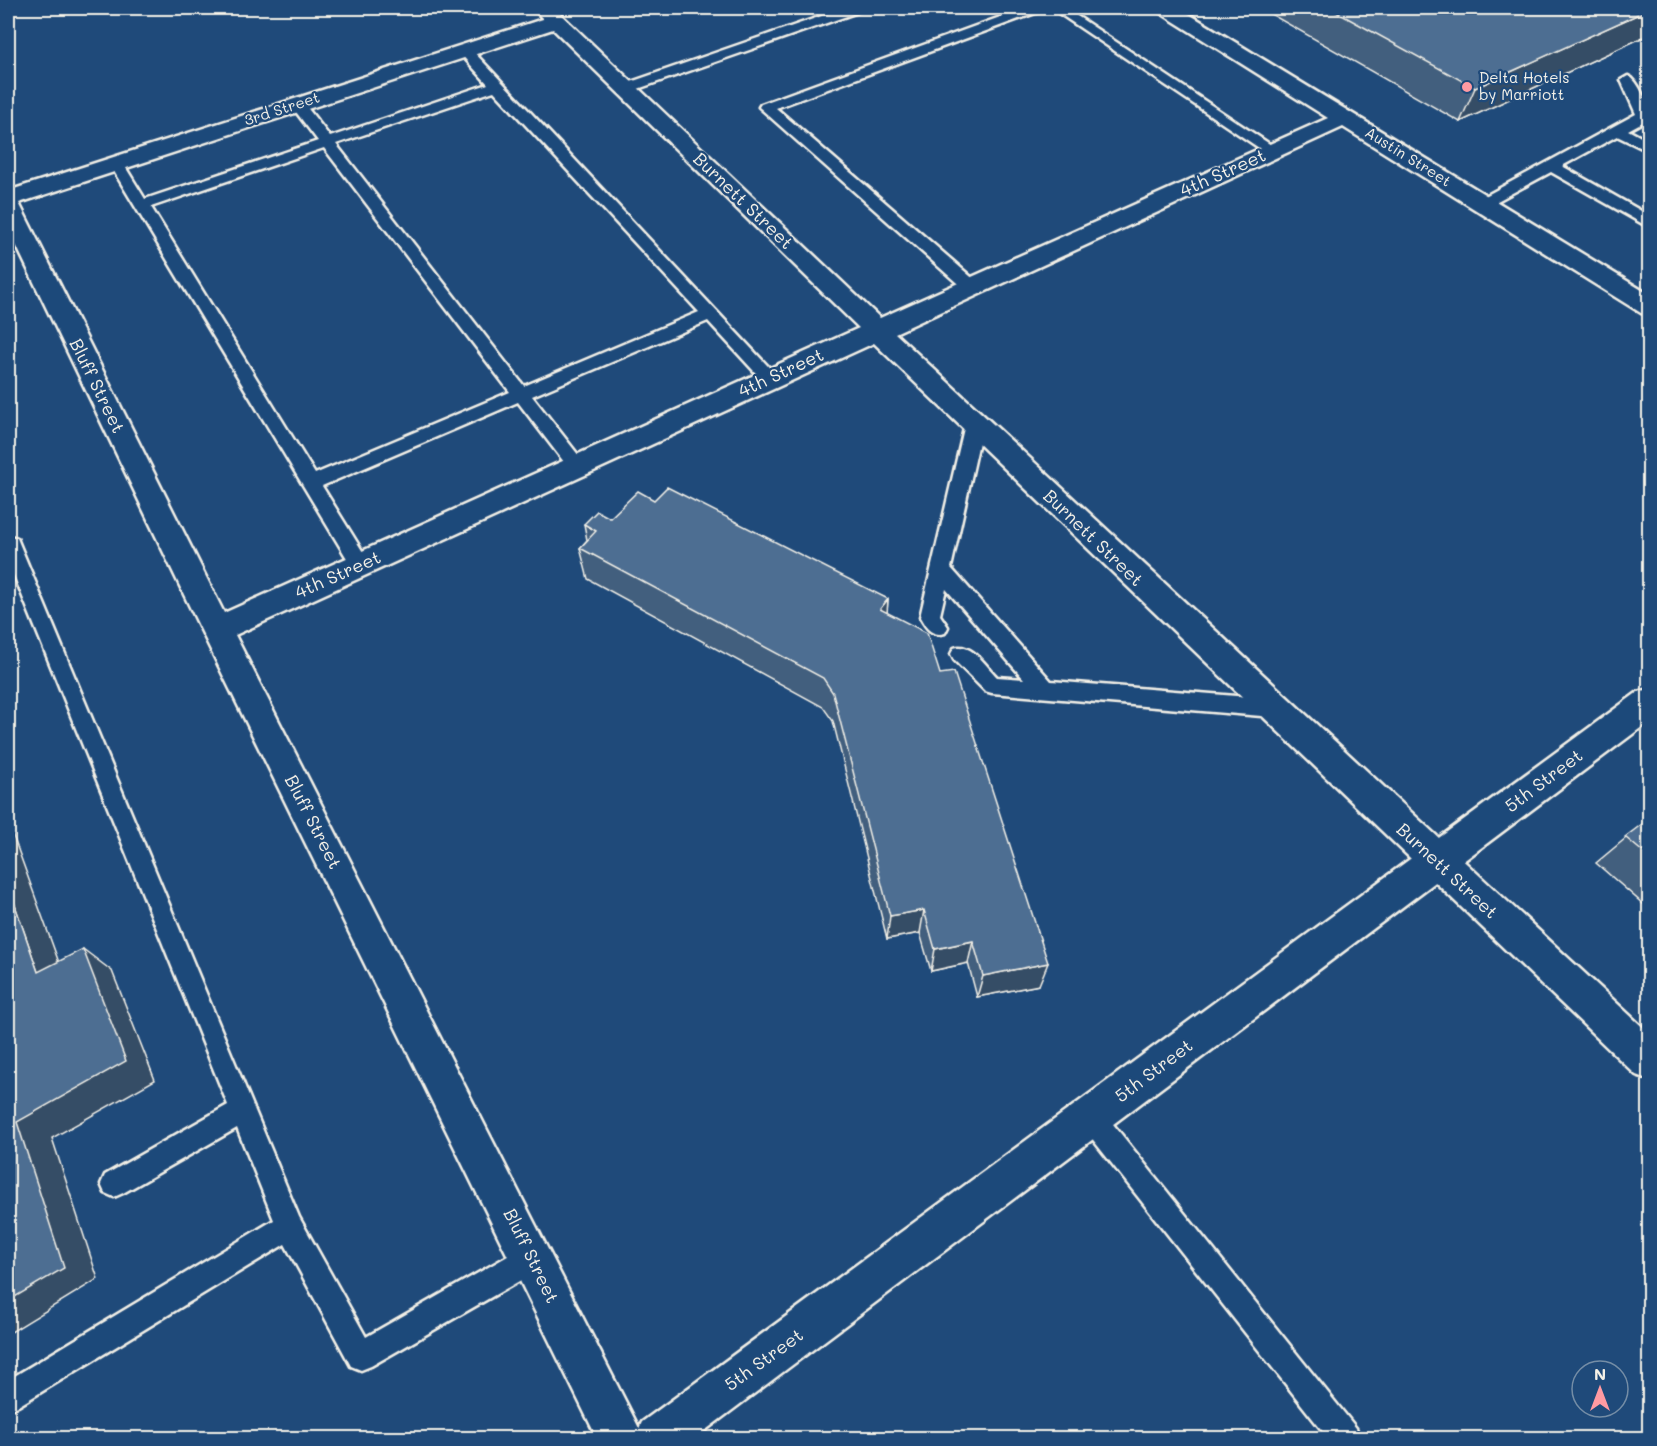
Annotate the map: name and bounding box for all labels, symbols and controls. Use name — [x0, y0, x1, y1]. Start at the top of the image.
place label: Delta Hotels by Marriott — [1479, 67, 1570, 104]
marker: Delta Hotels by Marriott — [1460, 80, 1474, 94]
street label: 3rd Street — [241, 86, 322, 130]
street label: Austin Street — [1362, 122, 1455, 191]
street label: 4th Street — [1176, 142, 1269, 202]
street label: Burnett Street — [689, 146, 799, 254]
street label: Bluff Street — [65, 334, 131, 437]
street label: 4th Street — [734, 342, 827, 402]
street label: Burnett Street — [1039, 483, 1149, 591]
street label: 4th Street — [291, 544, 384, 604]
street label: 5th Street — [1500, 743, 1587, 817]
street label: Bluff Street — [280, 770, 348, 873]
street label: Burnett Street — [1392, 817, 1503, 923]
street label: 5th Street — [1110, 1033, 1197, 1107]
street label: Bluff Street — [499, 1204, 565, 1307]
street label: 5th Street — [719, 1323, 808, 1396]
north arrow — [1570, 1359, 1630, 1419]
text: N — [1594, 1363, 1606, 1384]

